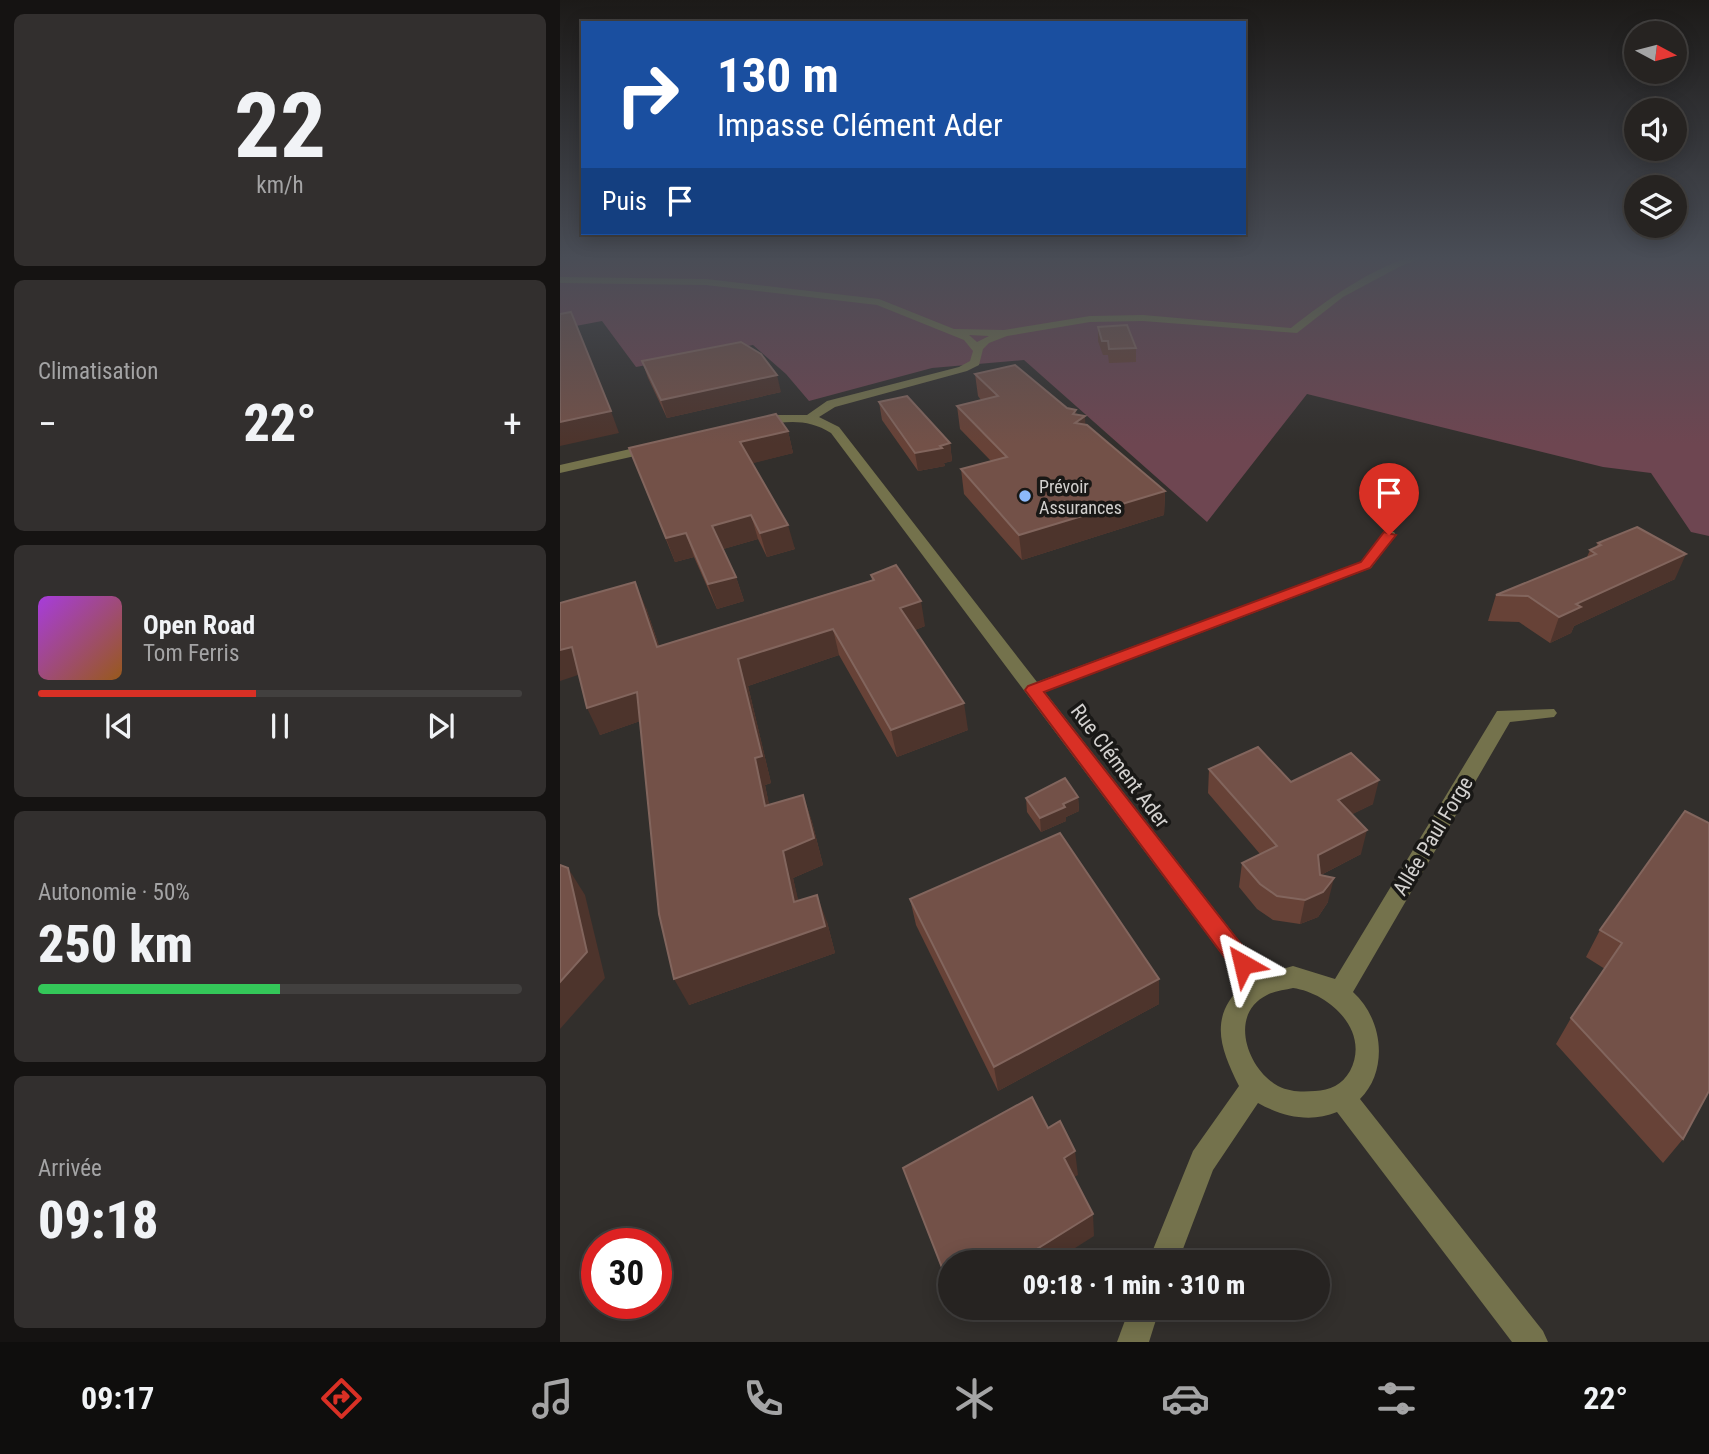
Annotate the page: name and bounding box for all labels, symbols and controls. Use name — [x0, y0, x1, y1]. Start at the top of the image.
north arrow — [1624, 21, 1687, 84]
map controls — [1624, 21, 1687, 238]
text: 130 m — [717, 47, 839, 104]
icon: right — [602, 49, 693, 140]
text: 22 — [234, 73, 326, 179]
button: sound — [1624, 98, 1687, 161]
text: Impasse Clément Ader — [717, 106, 1003, 144]
text: km/h — [256, 172, 304, 199]
button: layers — [1624, 175, 1687, 238]
icon: arrive — [661, 182, 699, 220]
text: Puis — [602, 186, 647, 216]
text: Climatisation — [38, 358, 158, 385]
text: 22° — [243, 393, 317, 454]
text: − — [38, 402, 57, 446]
text: + — [503, 402, 522, 446]
pin — [1359, 463, 1419, 535]
icon: arrive — [1370, 474, 1408, 512]
place label: Prévoir Assurances — [1039, 476, 1122, 518]
marker: Prévoir Assurances — [1017, 488, 1033, 504]
text: Open Road — [143, 610, 255, 640]
text: Tom Ferris — [143, 640, 239, 667]
street label: Rue Clément Ader — [1066, 700, 1174, 832]
icon: previous — [100, 707, 138, 745]
icon: pause — [261, 707, 299, 745]
icon: next — [422, 707, 460, 745]
street label: Allée Paul Forge — [1388, 772, 1478, 900]
text: Autonomie · 50% — [38, 879, 190, 906]
text: 250 km — [38, 914, 193, 975]
position arrow — [1206, 927, 1280, 1001]
text: Arrivée — [38, 1155, 102, 1182]
text: 09:18 — [38, 1190, 158, 1251]
speed limit sign: 30 — [581, 1228, 672, 1319]
text: 09:18 · 1 min · 310 m — [1023, 1270, 1245, 1300]
icon: directions — [317, 1374, 366, 1423]
icon: music — [528, 1374, 577, 1423]
icon: phone — [739, 1374, 788, 1423]
icon: climate — [950, 1374, 999, 1423]
icon: car — [1161, 1374, 1210, 1423]
icon: filters — [1372, 1374, 1421, 1423]
text: 09:17 — [81, 1379, 154, 1417]
text: 22° — [1583, 1379, 1628, 1417]

